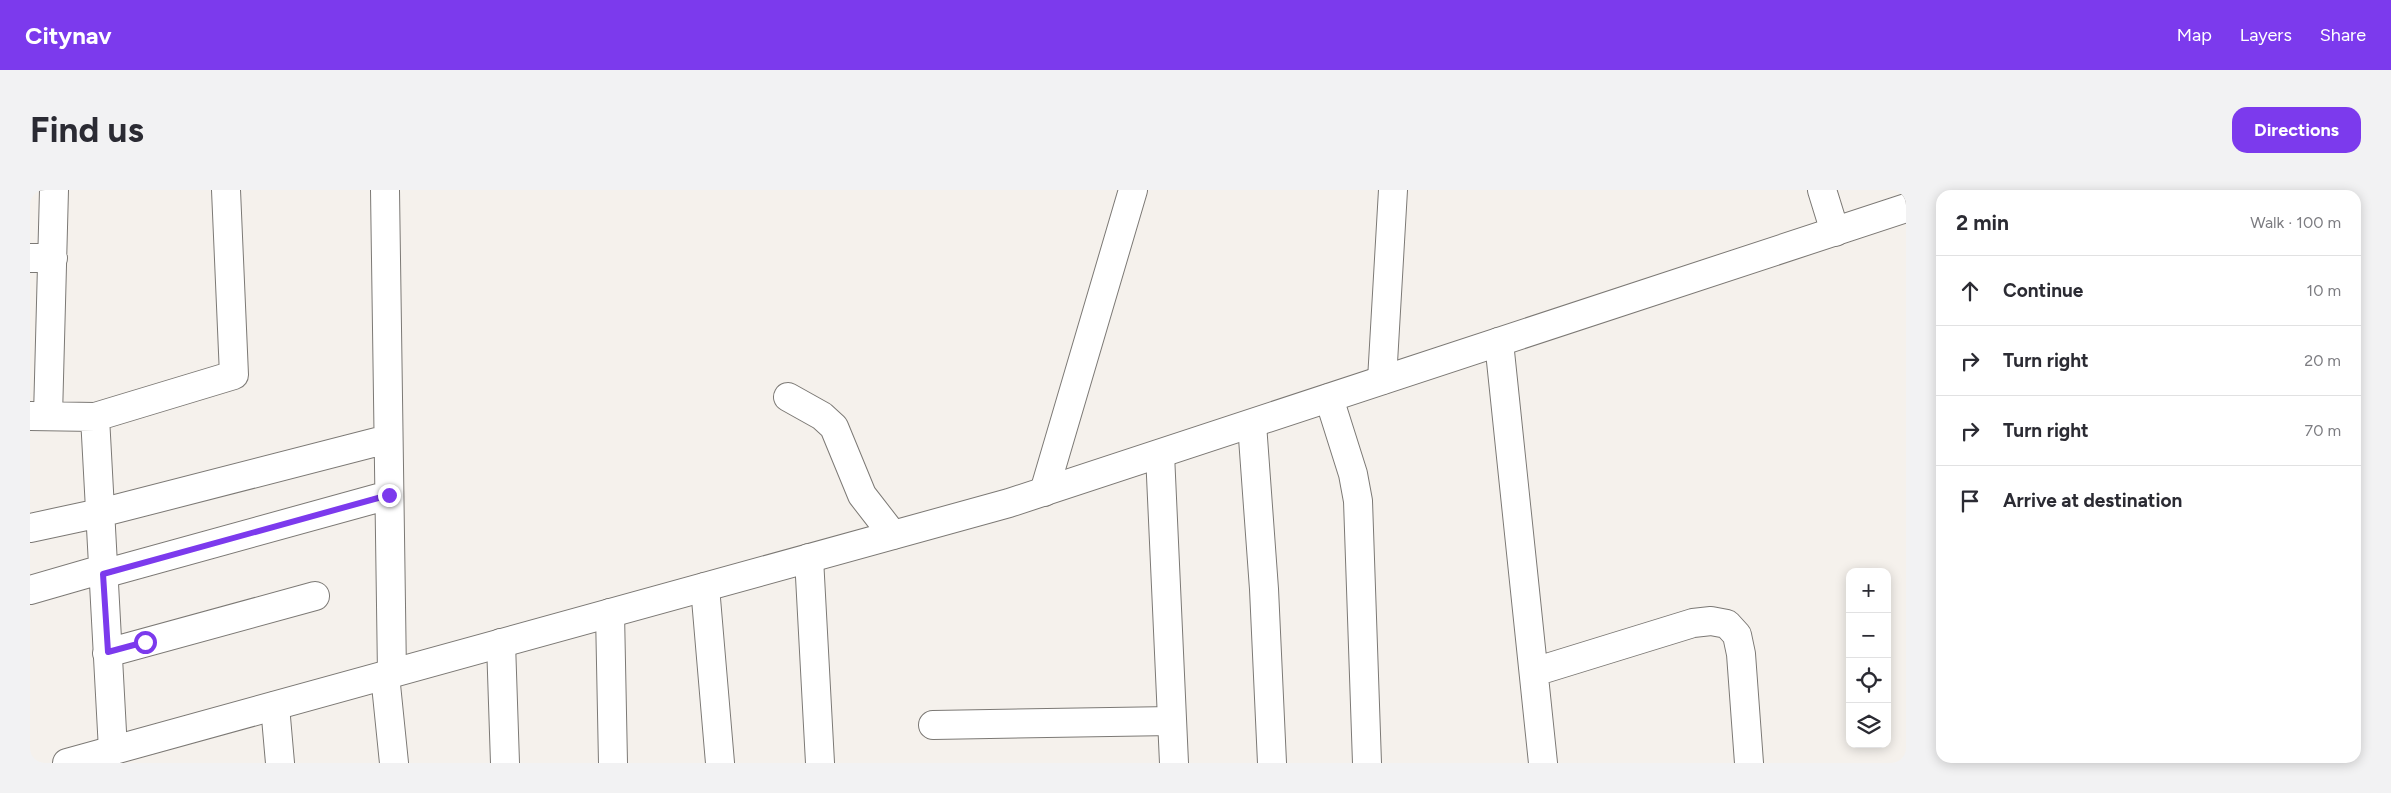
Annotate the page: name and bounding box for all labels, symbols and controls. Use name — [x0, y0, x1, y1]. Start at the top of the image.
text: Citynav — [25, 21, 112, 50]
text: Map — [2177, 24, 2212, 46]
text: Layers — [2240, 24, 2292, 46]
text: Share — [2320, 24, 2366, 46]
button: Directions — [2232, 107, 2361, 153]
text: Find us — [30, 109, 144, 151]
text: 2 min — [1956, 210, 2009, 235]
text: Walk · 100 m — [2250, 213, 2341, 232]
icon: ahead — [1956, 277, 1984, 305]
text: Continue — [2003, 279, 2083, 302]
text: 10 m — [2307, 281, 2341, 300]
icon: right — [1956, 347, 1984, 375]
text: Turn right — [2003, 349, 2089, 372]
text: 20 m — [2304, 351, 2341, 370]
icon: right — [1956, 417, 1984, 445]
text: Turn right — [2003, 419, 2089, 442]
text: 70 m — [2305, 421, 2341, 440]
route end — [378, 484, 401, 507]
icon: arrive — [1956, 487, 1984, 515]
text: Arrive at destination — [2003, 489, 2182, 512]
map controls — [1846, 568, 1891, 748]
button: + — [1846, 568, 1891, 613]
button: − — [1846, 613, 1891, 658]
route start — [134, 631, 157, 654]
button: locate — [1846, 658, 1891, 703]
button: layers — [1846, 703, 1891, 748]

